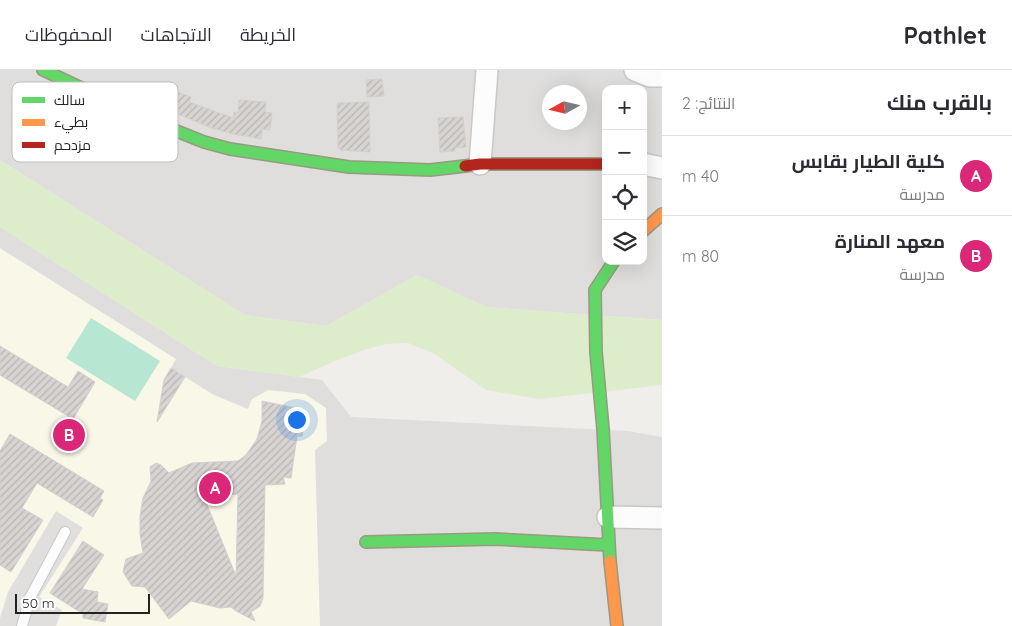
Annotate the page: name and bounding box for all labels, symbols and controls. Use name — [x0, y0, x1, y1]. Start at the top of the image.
text: Pathlet — [903, 20, 987, 50]
text: المحفوظات — [25, 23, 113, 46]
text: الاتجاهات — [141, 23, 212, 46]
text: الخريطة — [240, 23, 296, 46]
legend — [12, 82, 178, 162]
north arrow — [542, 85, 587, 130]
map controls — [602, 85, 647, 265]
button: + — [602, 85, 647, 130]
text: بالقرب منك — [887, 89, 992, 115]
text: سالك — [54, 91, 85, 109]
text: النتائج: 2 — [682, 93, 735, 113]
text: بطيء — [54, 113, 88, 134]
button: − — [602, 130, 647, 175]
text: مزدحم — [54, 136, 91, 155]
text: كلية الطيار بقابس — [792, 149, 945, 173]
text: 40 m — [682, 166, 719, 186]
text: A — [971, 166, 981, 186]
button: locate — [602, 175, 647, 220]
text: مدرسة — [899, 184, 945, 204]
button: layers — [602, 220, 647, 265]
text: معهد المنارة — [835, 229, 945, 253]
text: 80 m — [682, 246, 719, 266]
text: B — [971, 246, 981, 266]
text: مدرسة — [899, 264, 945, 284]
your location — [284, 407, 310, 433]
pin: B — [53, 416, 85, 454]
pin: A — [199, 469, 231, 507]
scale bar — [15, 591, 150, 614]
text: 50 m — [22, 594, 55, 612]

